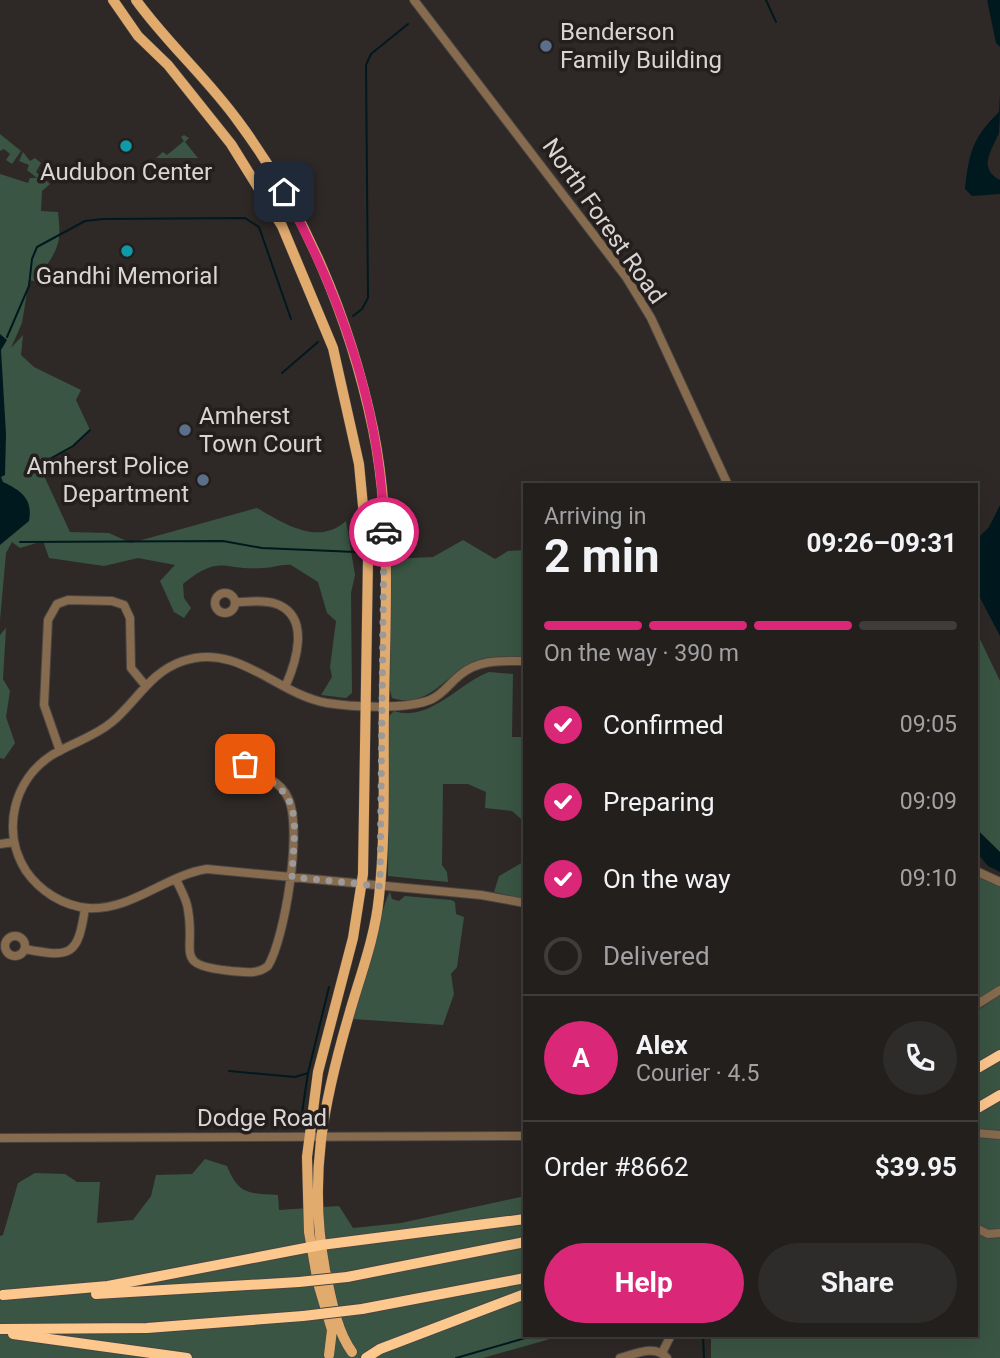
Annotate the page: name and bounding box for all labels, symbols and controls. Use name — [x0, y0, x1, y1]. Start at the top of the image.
place label: Benderson Family Building — [560, 18, 722, 74]
marker: Benderson Family Building — [538, 38, 554, 54]
street label: North Forest Road — [537, 133, 671, 309]
marker: Audubon Center — [118, 138, 134, 154]
place label: Audubon Center — [40, 158, 212, 186]
pin — [254, 162, 314, 222]
icon: home — [265, 173, 303, 211]
marker: Gandhi Memorial — [119, 243, 135, 259]
place label: Gandhi Memorial — [36, 262, 218, 290]
place label: Amherst Town Court — [199, 402, 322, 458]
marker: Amherst Town Court — [177, 422, 193, 438]
place label: Amherst Police Department — [26, 452, 189, 508]
marker: Amherst Police Department — [195, 472, 211, 488]
courier — [349, 497, 419, 567]
text: Arriving in — [544, 503, 647, 530]
icon: car — [365, 513, 403, 551]
text: 09:26–09:31 — [807, 528, 957, 558]
text: 2 min — [544, 529, 660, 583]
text: On the way · 390 m — [544, 640, 739, 667]
icon: check — [544, 706, 582, 744]
text: Confirmed — [603, 710, 724, 740]
text: 09:05 — [900, 711, 957, 738]
pin — [215, 734, 275, 794]
icon: bag — [226, 745, 264, 783]
icon: check — [544, 783, 582, 821]
text: Preparing — [603, 787, 715, 817]
text: 09:09 — [900, 788, 957, 815]
icon: check — [544, 860, 582, 898]
text: On the way — [603, 864, 731, 894]
text: 09:10 — [900, 865, 957, 892]
text: Delivered — [603, 941, 710, 971]
button: phone — [883, 1021, 957, 1095]
text: Alex — [636, 1030, 688, 1060]
text: A — [572, 1043, 590, 1073]
text: Courier · 4.5 — [636, 1060, 759, 1087]
street label: Dodge Road — [197, 1104, 327, 1132]
text: Order #8662 — [544, 1152, 689, 1182]
text: $39.95 — [875, 1152, 957, 1182]
button: Help — [544, 1243, 744, 1323]
button: Share — [758, 1243, 957, 1323]

